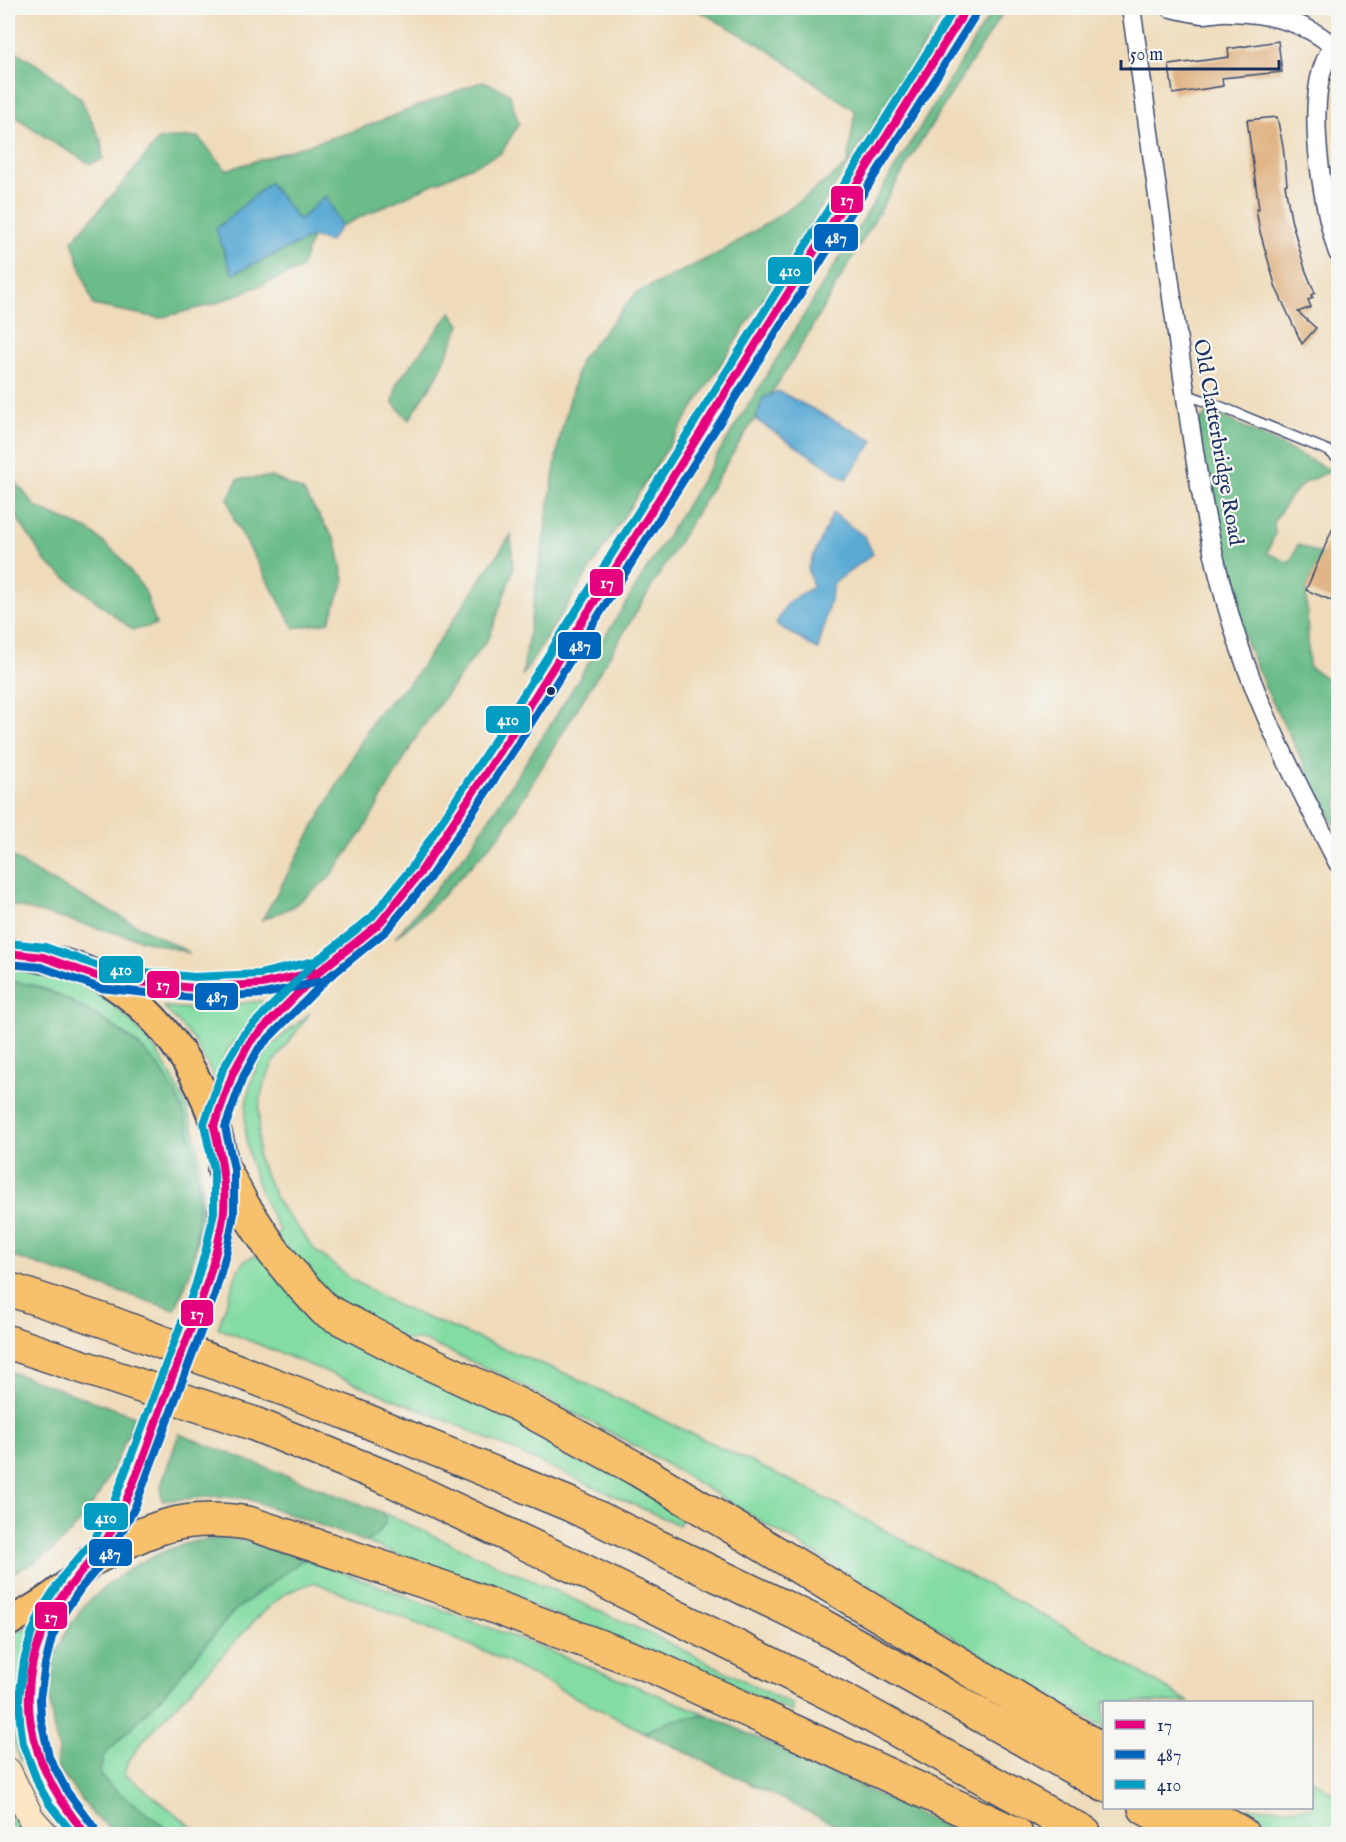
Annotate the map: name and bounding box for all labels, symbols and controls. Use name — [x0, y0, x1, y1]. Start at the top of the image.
scale bar — [1121, 33, 1278, 71]
text: 50 m — [1130, 44, 1163, 67]
line badge: 17 — [830, 185, 864, 214]
text: 17 — [840, 191, 854, 211]
line badge: 487 — [813, 223, 859, 252]
text: 487 — [825, 229, 847, 249]
line badge: 410 — [767, 256, 813, 285]
text: 410 — [779, 262, 801, 282]
street label: Old Clatterbridge Road — [1186, 337, 1249, 548]
line badge: 17 — [589, 568, 624, 597]
text: 17 — [600, 574, 614, 594]
line badge: 487 — [557, 631, 602, 660]
text: 487 — [569, 637, 591, 657]
unlabelled marker — [545, 685, 557, 697]
line badge: 410 — [485, 705, 531, 734]
text: 410 — [497, 711, 519, 731]
line badge: 410 — [98, 955, 144, 984]
text: 410 — [110, 961, 132, 981]
line badge: 17 — [146, 970, 180, 999]
text: 17 — [156, 976, 170, 996]
line badge: 487 — [194, 982, 239, 1011]
text: 487 — [206, 988, 228, 1008]
line badge: 17 — [180, 1299, 214, 1327]
text: 17 — [190, 1305, 204, 1325]
line badge: 410 — [83, 1502, 129, 1531]
text: 410 — [95, 1509, 117, 1529]
line badge: 487 — [88, 1538, 133, 1567]
text: 487 — [99, 1545, 121, 1565]
line badge: 17 — [34, 1601, 68, 1630]
text: 17 — [44, 1608, 58, 1628]
legend — [1103, 1701, 1313, 1809]
text: 17 — [1157, 1715, 1172, 1738]
text: 487 — [1157, 1745, 1181, 1768]
text: 410 — [1157, 1775, 1181, 1798]

